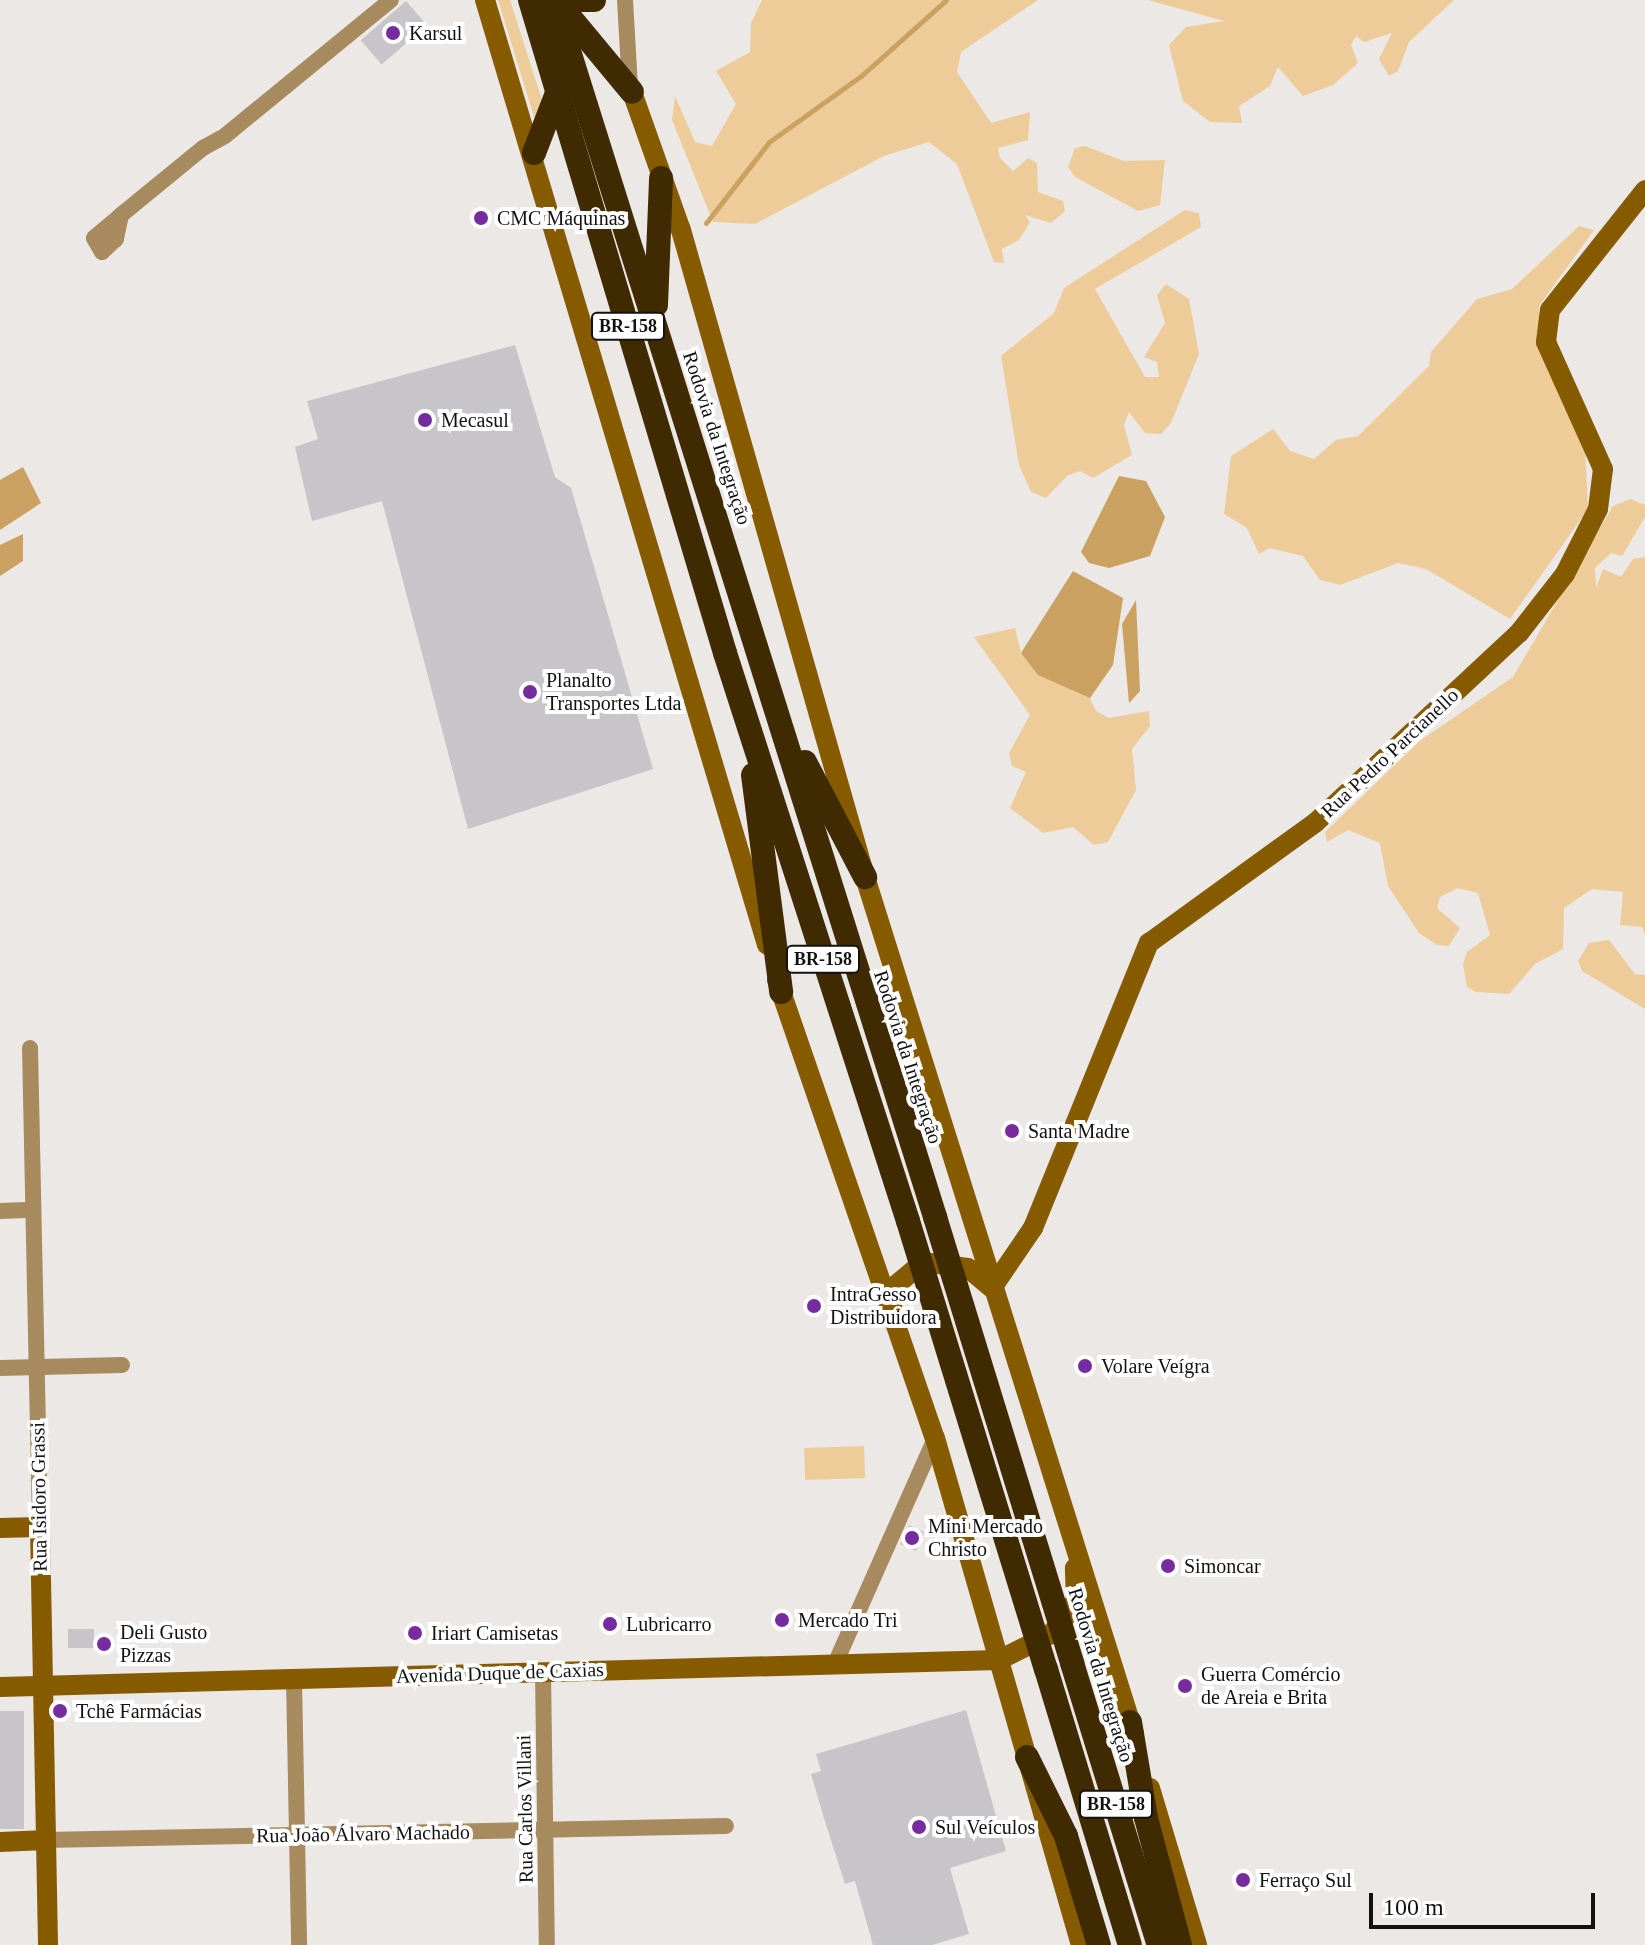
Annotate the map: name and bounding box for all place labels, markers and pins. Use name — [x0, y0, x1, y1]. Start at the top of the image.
place label: Karsul — [409, 21, 462, 45]
marker: Karsul — [384, 24, 402, 42]
place label: CMC Máquinas — [497, 206, 625, 230]
marker: CMC Máquinas — [472, 209, 490, 227]
place label: Mecasul — [441, 408, 509, 432]
marker: Mecasul — [416, 411, 434, 429]
place label: Planalto Transportes Ltda — [546, 668, 681, 715]
marker: Planalto Transportes Ltda — [521, 683, 539, 701]
place label: Santa Madre — [1028, 1119, 1130, 1143]
marker: Santa Madre — [1003, 1122, 1021, 1140]
place label: IntraGesso Distribuidora — [830, 1282, 937, 1329]
marker: IntraGesso Distribuidora — [805, 1297, 823, 1315]
place label: Volare Veígra — [1101, 1354, 1210, 1378]
marker: Volare Veígra — [1076, 1357, 1094, 1375]
place label: Mini Mercado Christo — [928, 1514, 1043, 1561]
marker: Mini Mercado Christo — [903, 1529, 921, 1547]
place label: Simoncar — [1184, 1554, 1261, 1578]
marker: Simoncar — [1159, 1557, 1177, 1575]
place label: Mercado Tri — [798, 1608, 898, 1632]
marker: Mercado Tri — [773, 1611, 791, 1629]
place label: Lubricarro — [626, 1612, 712, 1636]
marker: Lubricarro — [601, 1615, 619, 1633]
place label: Deli Gusto Pizzas — [120, 1620, 207, 1667]
place label: Iriart Camisetas — [431, 1621, 558, 1645]
marker: Iriart Camisetas — [406, 1624, 424, 1642]
marker: Deli Gusto Pizzas — [95, 1635, 113, 1653]
place label: Guerra Comércio de Areia e Brita — [1201, 1662, 1340, 1709]
marker: Guerra Comércio de Areia e Brita — [1176, 1677, 1194, 1695]
place label: Tchê Farmácias — [76, 1699, 202, 1723]
marker: Tchê Farmácias — [51, 1702, 69, 1720]
place label: Sul Veículos — [935, 1815, 1036, 1839]
marker: Sul Veículos — [910, 1818, 928, 1836]
place label: Ferraço Sul — [1259, 1868, 1352, 1892]
marker: Ferraço Sul — [1234, 1871, 1252, 1889]

